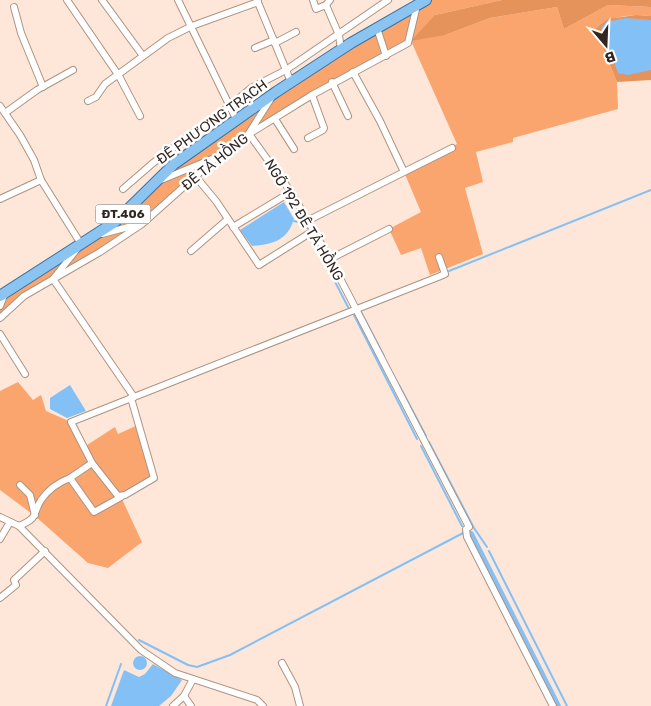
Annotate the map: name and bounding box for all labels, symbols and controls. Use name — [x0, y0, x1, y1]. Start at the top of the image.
north arrow — [581, 20, 631, 70]
text: B — [603, 47, 617, 67]
street label: ĐÊ PHƯƠNG TRẠCH — [153, 75, 271, 168]
street label: ĐÊ TẢ HỒNG — [177, 128, 252, 194]
street label: NGÕ 192 ĐÊ TẢ HỒNG — [261, 155, 349, 284]
road number: ĐT.406 — [96, 204, 150, 223]

